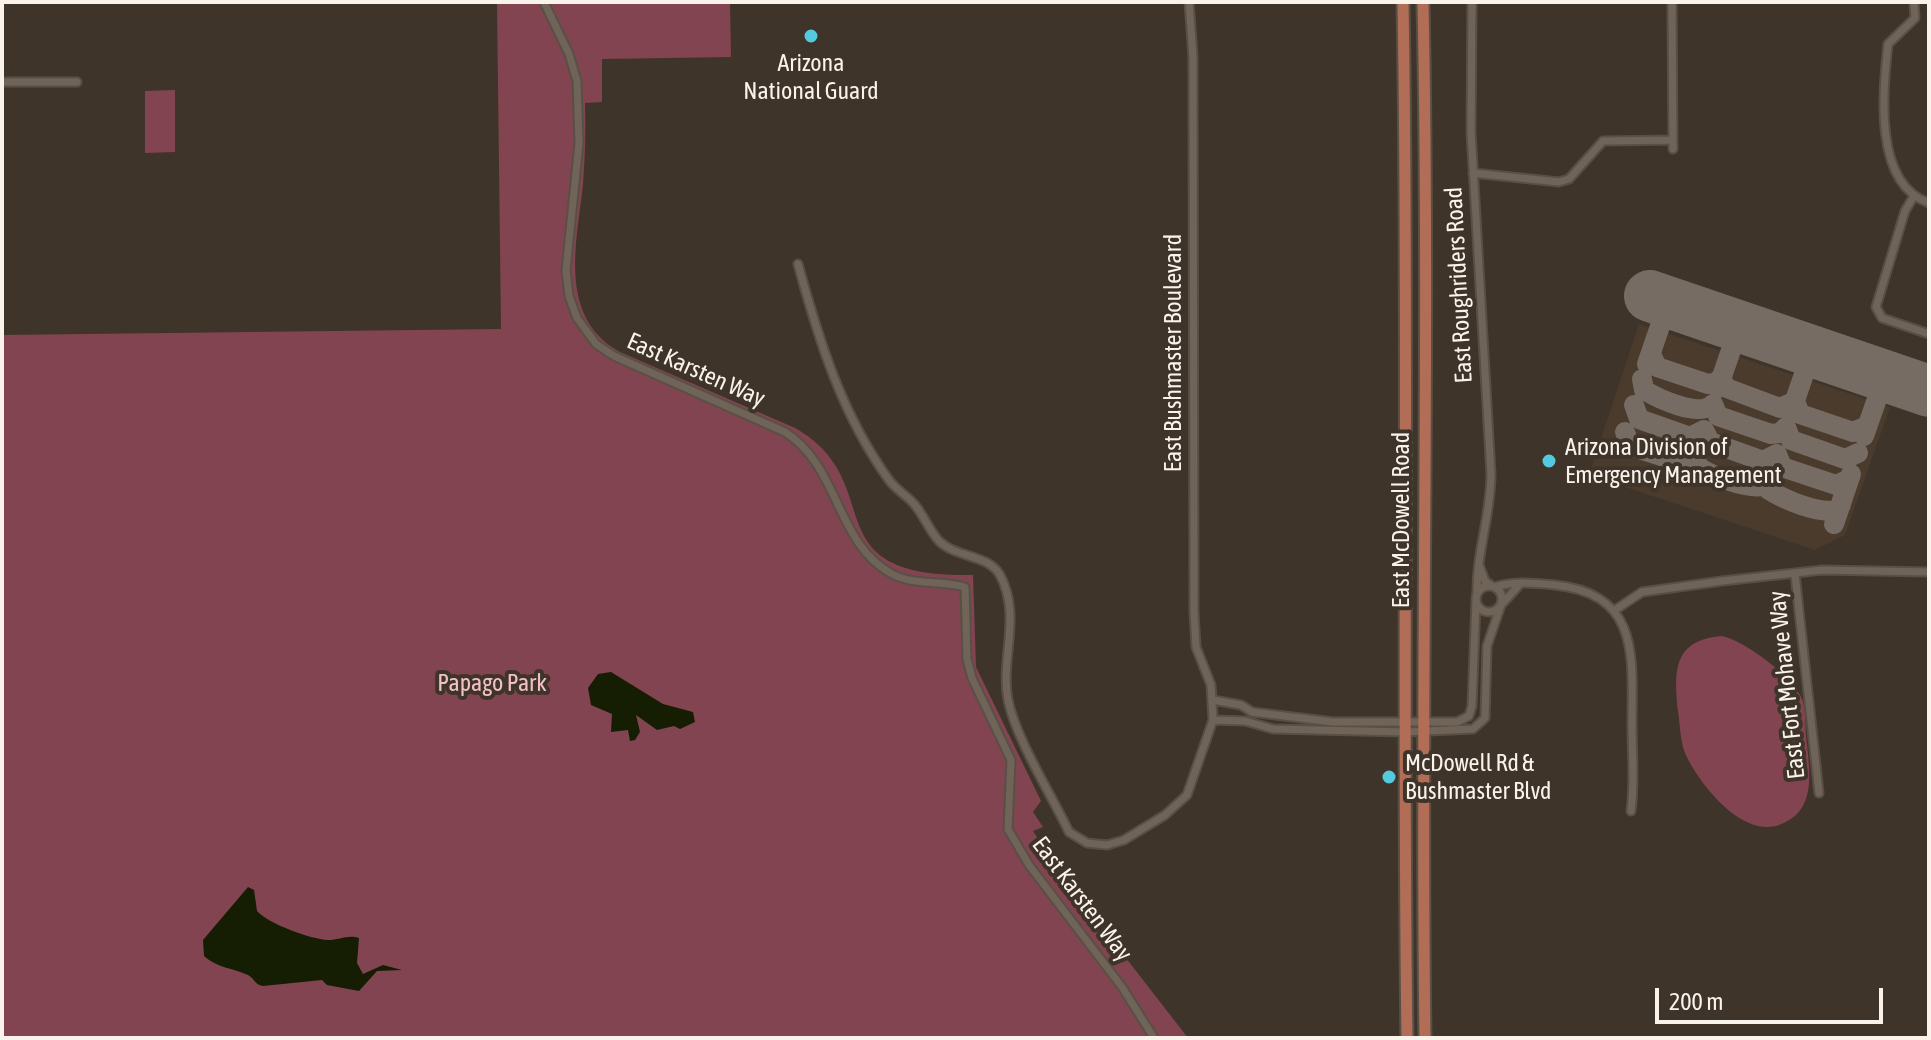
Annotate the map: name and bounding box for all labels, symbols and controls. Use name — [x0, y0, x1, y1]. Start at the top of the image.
marker: Arizona National Guard — [802, 27, 820, 45]
place label: Arizona National Guard — [743, 49, 879, 105]
street label: East Roughriders Road — [1439, 186, 1479, 384]
street label: East Bushmaster Boulevard — [1159, 234, 1187, 472]
street label: East Karsten Way — [622, 327, 770, 413]
street label: East McDowell Road — [1387, 432, 1415, 608]
place label: Arizona Division of Emergency Management — [1565, 433, 1782, 489]
marker: Arizona Division of Emergency Management — [1540, 452, 1558, 470]
street label: East Fort Mohave Way — [1763, 589, 1811, 781]
park label: Papago Park — [437, 669, 547, 697]
place label: McDowell Rd & Bushmaster Blvd — [1405, 749, 1551, 805]
marker: McDowell Rd & Bushmaster Blvd — [1380, 768, 1398, 786]
street label: East Karsten Way — [1026, 831, 1138, 967]
scale bar — [1659, 972, 1887, 1022]
text: 200 m — [1669, 988, 1723, 1015]

